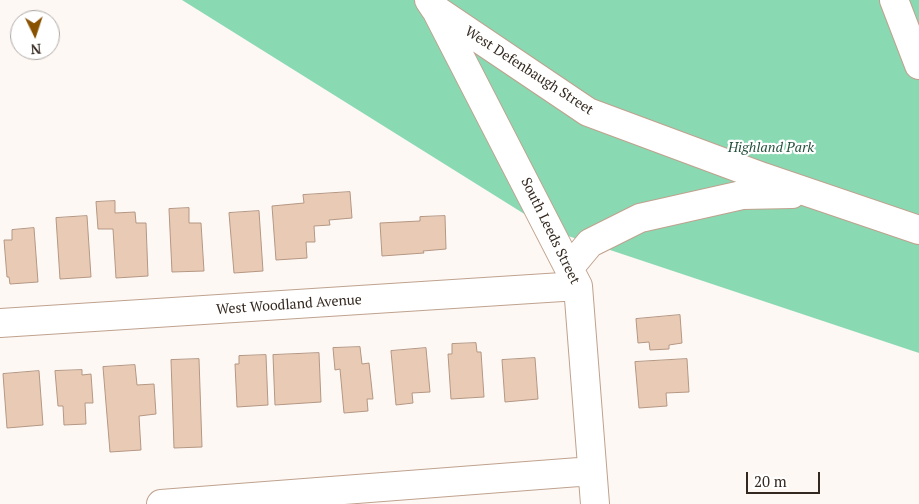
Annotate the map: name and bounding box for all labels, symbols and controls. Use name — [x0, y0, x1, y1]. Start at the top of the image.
north arrow — [10, 10, 60, 60]
street label: West Defenbaugh Street — [462, 23, 596, 119]
text: N — [30, 40, 42, 59]
park label: Highland Park — [728, 140, 814, 156]
street label: South Leeds Street — [517, 175, 583, 287]
street label: West Woodland Avenue — [216, 292, 362, 318]
scale bar — [749, 462, 823, 494]
text: 20 m — [754, 471, 787, 491]

